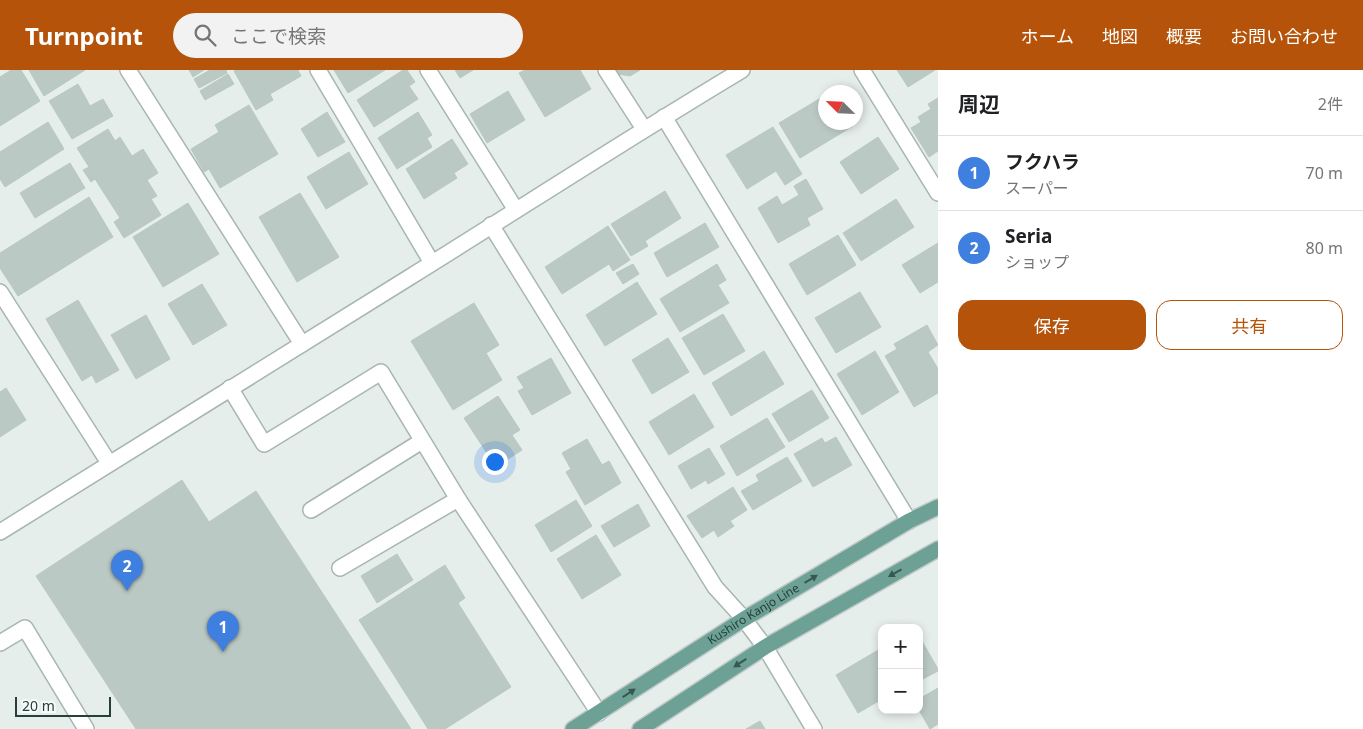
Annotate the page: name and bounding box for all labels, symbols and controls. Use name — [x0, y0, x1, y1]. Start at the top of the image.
search box — [173, 13, 523, 58]
text: Turnpoint — [25, 19, 143, 52]
icon: search — [191, 21, 219, 49]
text: ここで検索 — [231, 23, 326, 49]
text: ホーム — [1021, 24, 1074, 48]
text: 地図 — [1102, 24, 1138, 48]
text: 概要 — [1166, 24, 1202, 48]
text: お問い合わせ — [1230, 24, 1338, 48]
north arrow — [818, 85, 863, 130]
text: 周辺 — [958, 90, 1000, 118]
text: 2件 — [1318, 93, 1343, 115]
text: フクハラ — [1005, 149, 1080, 175]
text: 1 — [969, 162, 979, 184]
text: 70 m — [1306, 162, 1343, 184]
text: スーパー — [1005, 177, 1069, 199]
text: Seria — [1005, 223, 1052, 249]
text: 2 — [969, 237, 979, 259]
text: 80 m — [1306, 237, 1343, 259]
text: ショップ — [1005, 251, 1069, 273]
button: 保存 — [958, 300, 1146, 350]
button: 共有 — [1156, 300, 1343, 350]
your location — [482, 449, 508, 475]
pin: 2 — [111, 550, 143, 591]
one-way arrow — [888, 569, 903, 577]
one-way arrow — [805, 575, 818, 584]
street label: Kushiro Kanjo Line — [704, 579, 803, 648]
pin: 1 — [207, 611, 239, 652]
map controls — [878, 624, 923, 714]
button: + — [878, 624, 923, 669]
one-way arrow — [733, 659, 746, 668]
button: − — [878, 669, 923, 714]
one-way arrow — [623, 688, 636, 698]
scale bar — [15, 694, 111, 717]
text: 20 m — [22, 696, 55, 715]

